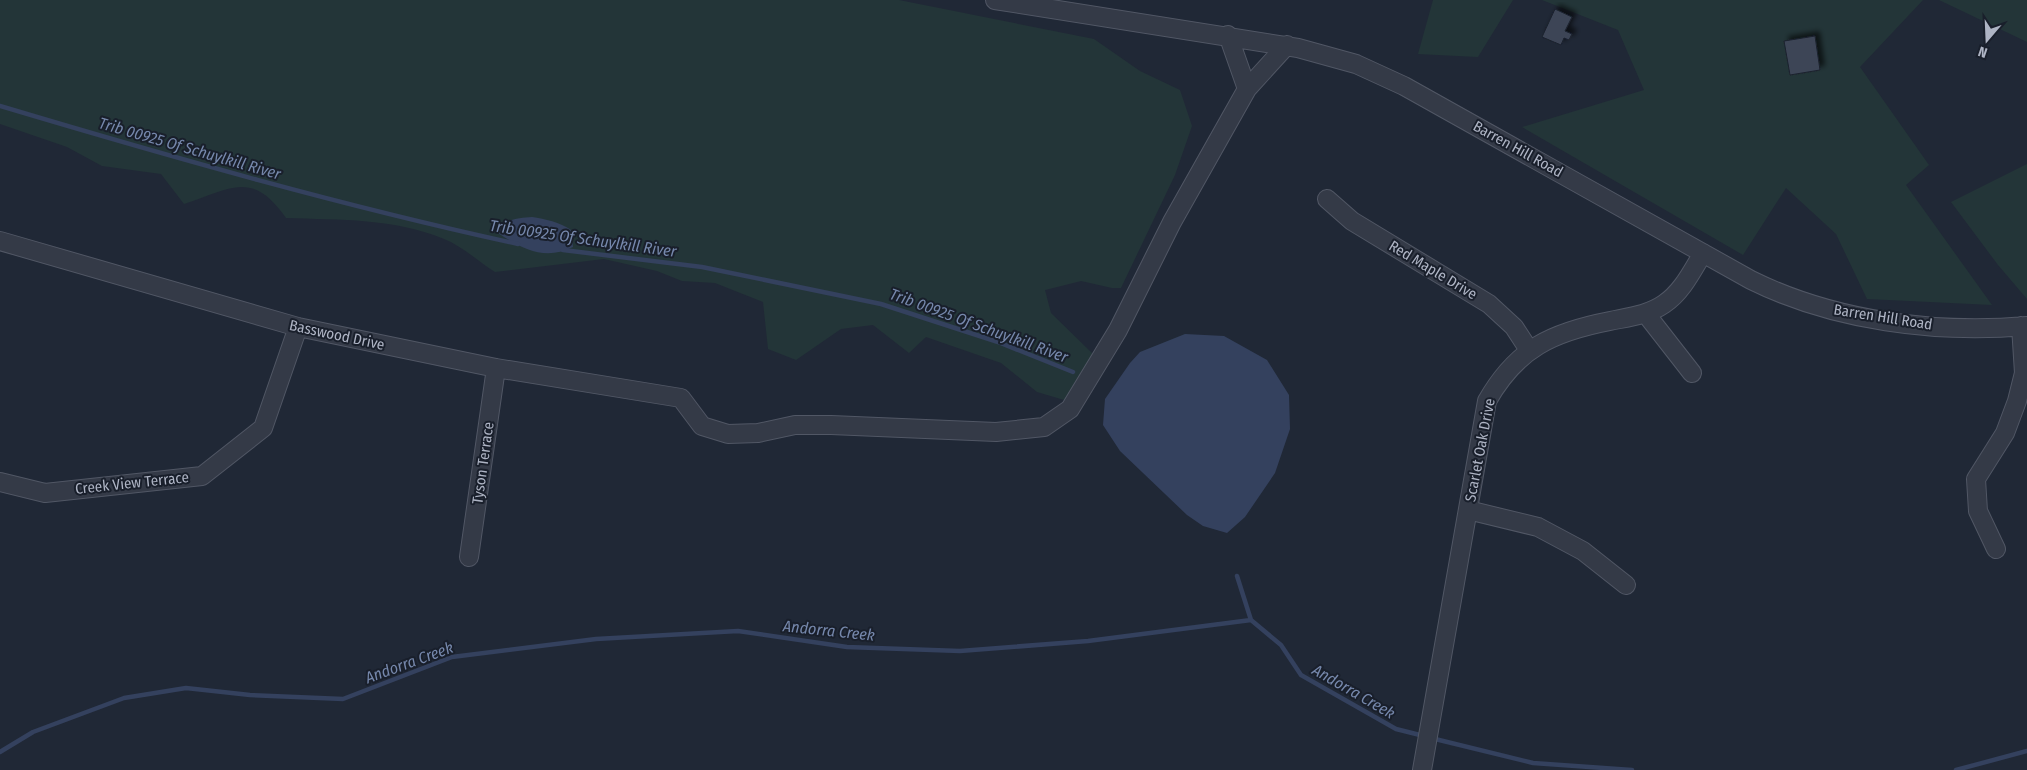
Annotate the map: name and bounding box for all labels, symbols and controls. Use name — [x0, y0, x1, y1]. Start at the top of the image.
north arrow — [1962, 15, 2012, 65]
text: N — [1976, 42, 1990, 61]
water label: Trib 00925 Of Schuylkill River — [97, 113, 283, 184]
street label: Barren Hill Road — [1470, 117, 1566, 181]
water label: Trib 00925 Of Schuylkill River — [488, 216, 678, 261]
street label: Red Maple Drive — [1386, 237, 1480, 303]
water label: Trib 00925 Of Schuylkill River — [887, 284, 1071, 367]
street label: Barren Hill Road — [1832, 300, 1934, 334]
street label: Basswood Drive — [288, 316, 386, 354]
street label: Scarlet Oak Drive — [1461, 397, 1499, 503]
street label: Tyson Terrace — [468, 421, 498, 505]
street label: Creek View Terrace — [74, 468, 190, 498]
water label: Andorra Creek — [781, 616, 876, 645]
water label: Andorra Creek — [362, 638, 456, 687]
water label: Andorra Creek — [1308, 660, 1398, 723]

